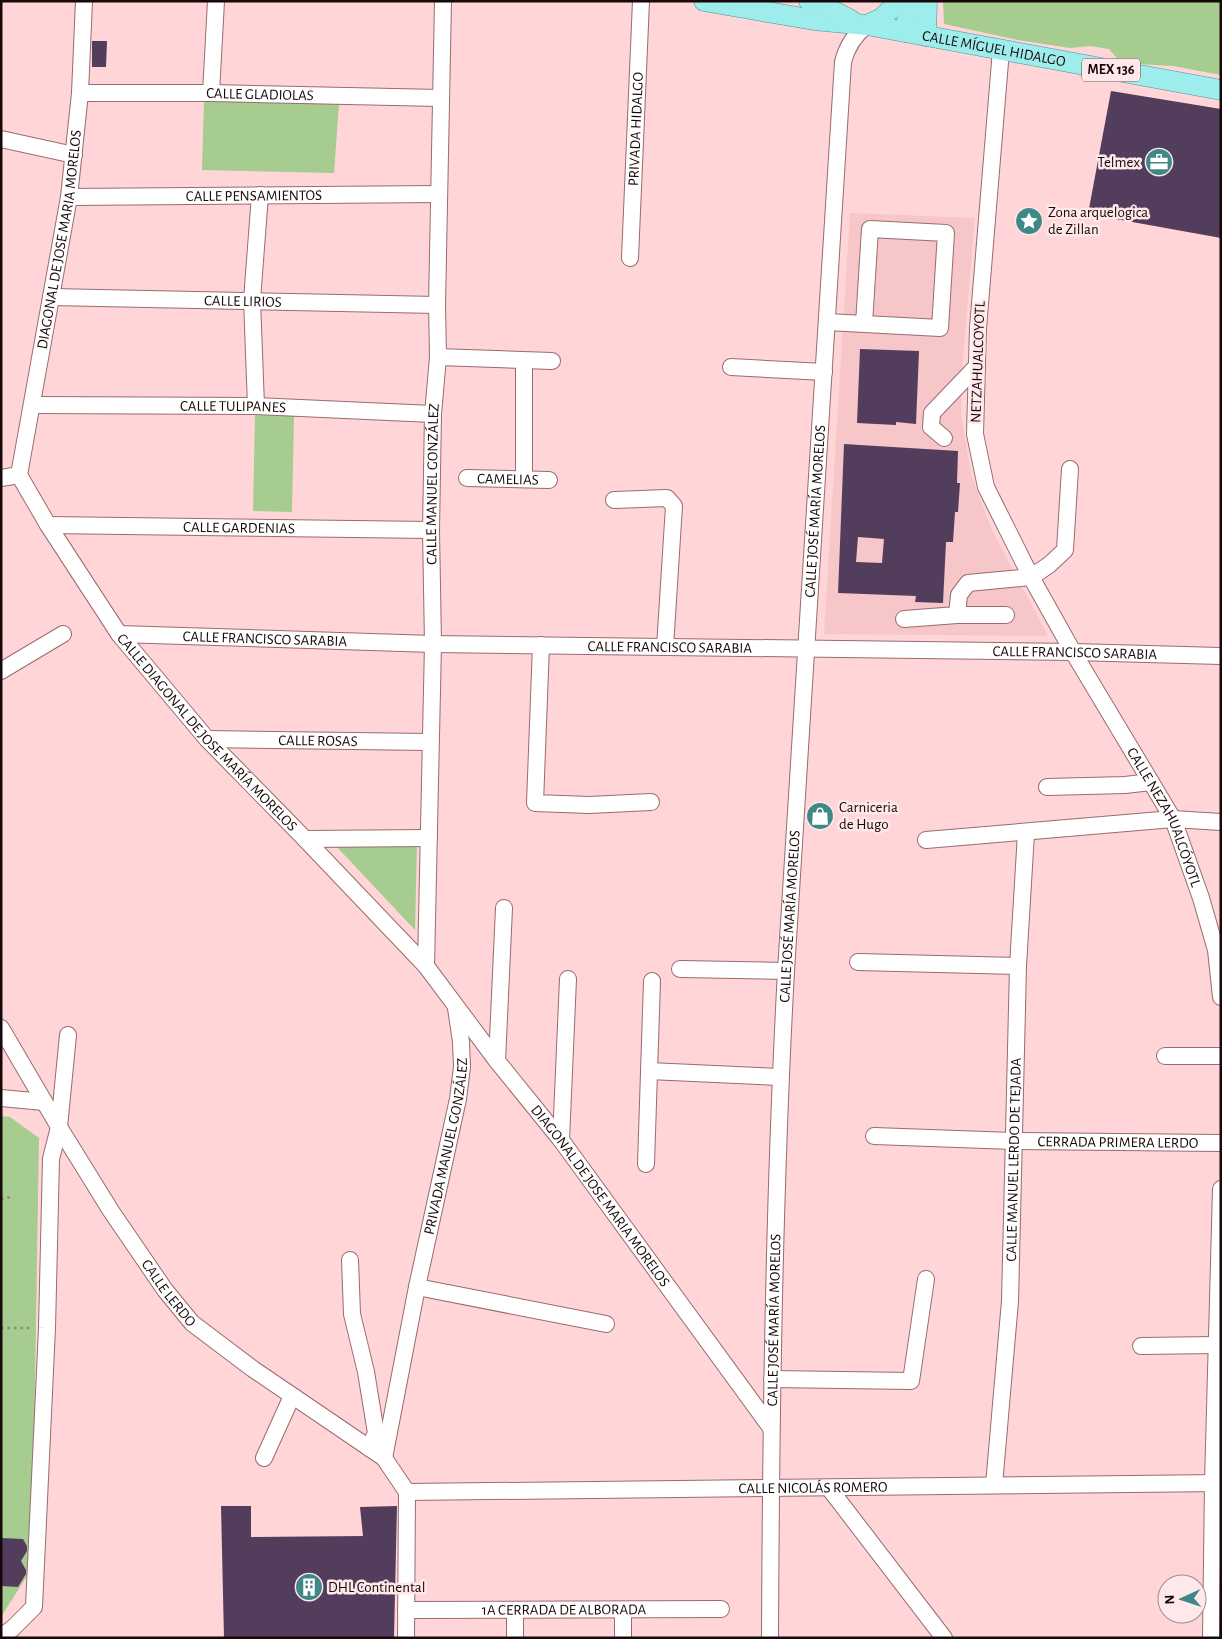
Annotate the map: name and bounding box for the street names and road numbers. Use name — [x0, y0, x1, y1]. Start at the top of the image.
street label: CALLE MÍGUEL HIDALGO — [921, 28, 1067, 69]
road number: MEX 136 — [1082, 58, 1140, 82]
street label: PRIVADA HIDALGO — [626, 72, 645, 186]
street label: CALLE GLADIOLAS — [206, 86, 314, 103]
street label: DIAGONAL DE JOSE MARIA MORELOS — [34, 129, 84, 350]
street label: CALLE PENSAMIENTOS — [186, 187, 322, 204]
street label: CALLE LIRIOS — [204, 293, 282, 309]
street label: NETZAHUALCOYOTL — [968, 300, 988, 423]
street label: CALLE TULIPANES — [180, 398, 286, 415]
street label: CALLE MANUEL GONZÁLEZ — [423, 403, 441, 565]
street label: CALLE JOSÉ MARÍA MORELOS — [802, 424, 828, 598]
street label: CAMELIAS — [477, 471, 539, 487]
street label: CALLE GARDENIAS — [183, 519, 295, 536]
street label: CALLE FRANCISCO SARABIA — [182, 629, 348, 649]
street label: CALLE DIAGONAL DE JOSE MARÍA MORELOS — [114, 631, 300, 834]
street label: CALLE FRANCISCO SARABIA — [587, 638, 752, 655]
street label: CALLE FRANCISCO SARABIA — [992, 643, 1158, 662]
street label: CALLE ROSAS — [278, 732, 358, 749]
street label: CALLE NEZAHUALCÓYOTL — [1124, 745, 1204, 889]
street label: CALLE JOSÉ MARÍA MORELOS — [777, 830, 802, 1003]
street label: PRIVADA MANUEL GONZÁLEZ — [421, 1057, 470, 1236]
street label: CALLE MANUEL LERDO DE TEJADA — [1003, 1057, 1023, 1262]
street label: DIAGONAL DE JOSE MARIA MORELOS — [528, 1102, 673, 1289]
street label: CERRADA PRIMERA LERDO — [1037, 1134, 1198, 1150]
street label: CALLE JOSÉ MARÍA MORELOS — [764, 1233, 783, 1406]
street label: CALLE LERDO — [139, 1257, 199, 1329]
street label: CALLE NICOLÁS ROMERO — [738, 1478, 888, 1496]
street label: 1A CERRADA DE ALBORADA — [482, 1602, 647, 1617]

